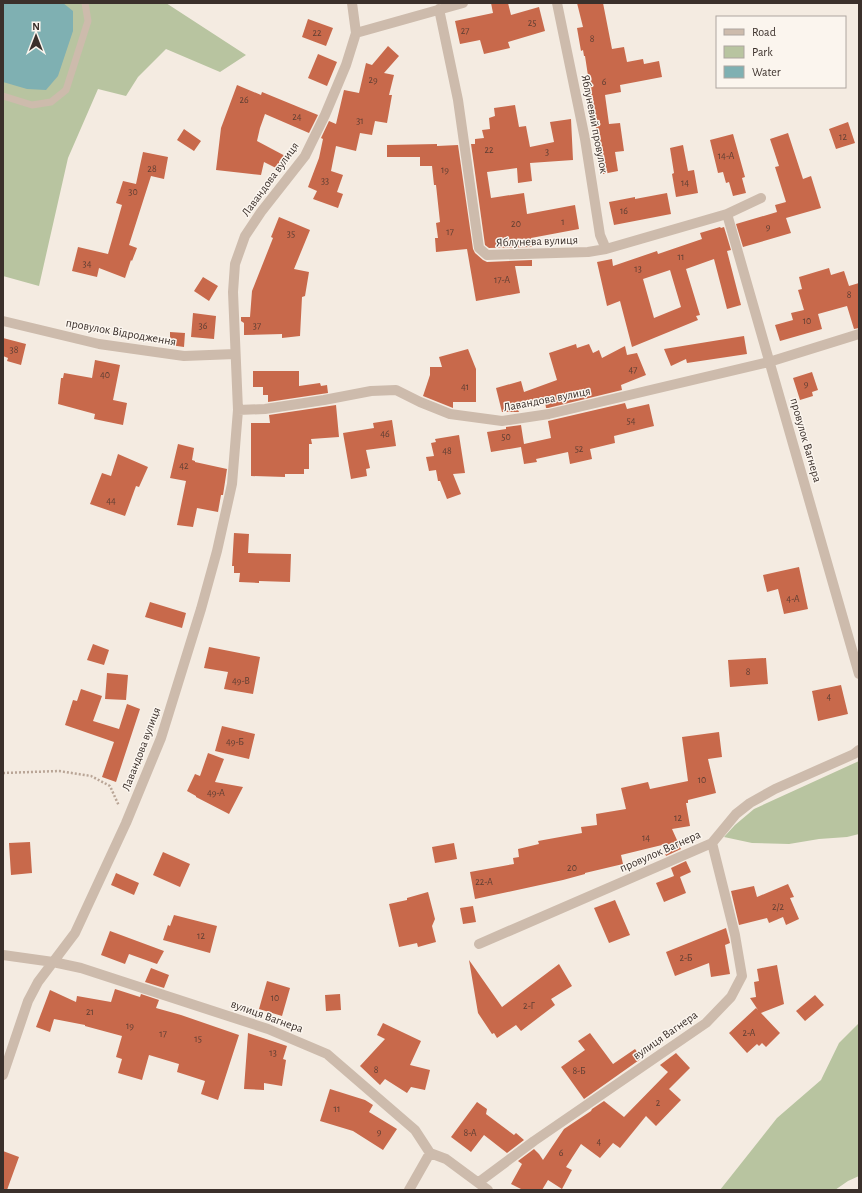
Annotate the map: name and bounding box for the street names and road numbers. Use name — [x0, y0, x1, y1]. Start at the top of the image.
street label: Яблуневий провулок — [579, 74, 611, 175]
street label: Лавандова вулиця — [239, 140, 302, 219]
street label: Яблунева вулиця — [496, 234, 578, 249]
street label: провулок Відродження — [65, 316, 177, 349]
street label: Лавандова вулиця — [502, 385, 592, 414]
street label: провулок Вагнера — [787, 397, 824, 484]
street label: Лавандова вулиця — [120, 706, 163, 793]
street label: провулок Вагнера — [618, 828, 703, 875]
street label: вулиця Вагнера — [229, 997, 305, 1036]
street label: вулиця Вагнера — [630, 1008, 701, 1062]

